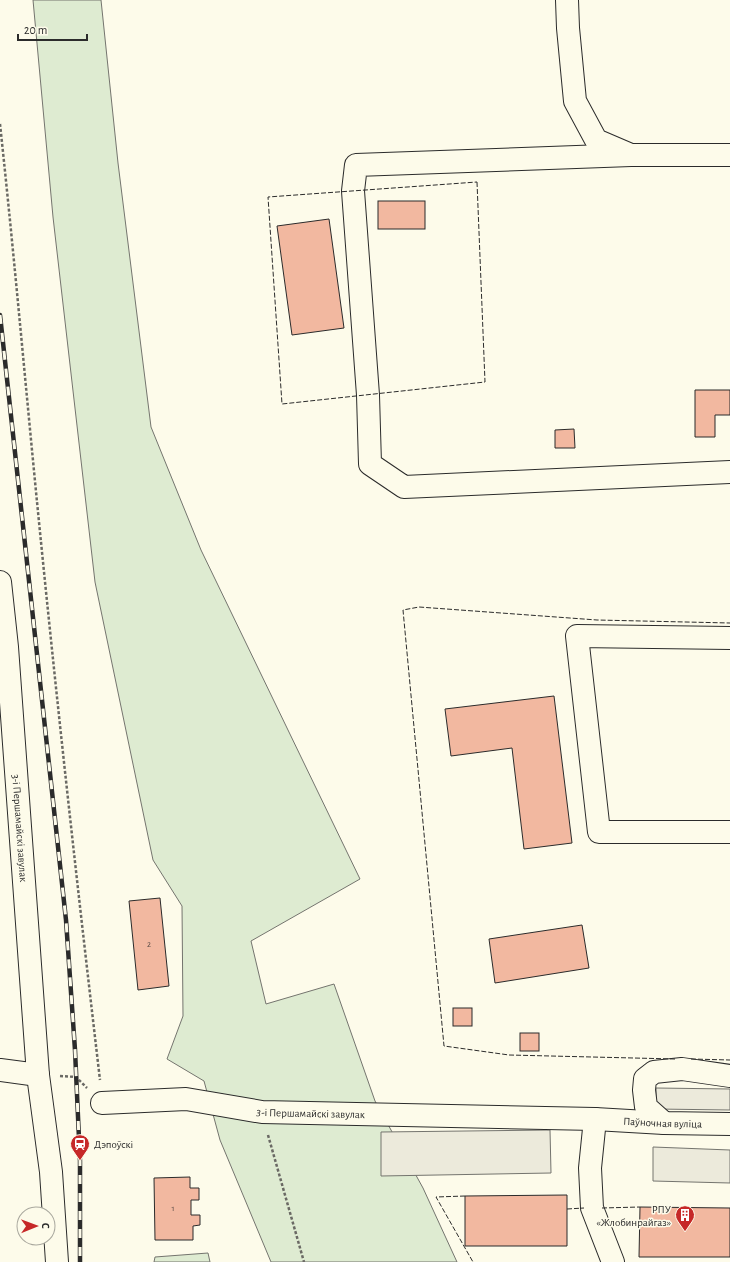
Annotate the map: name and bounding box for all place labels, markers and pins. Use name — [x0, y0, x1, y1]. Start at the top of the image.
station icon: Дэпоўскі — [69, 1133, 91, 1161]
place label: Дэпоўскі — [94, 1139, 133, 1150]
place label: РПУ «Жлобинрайгаз» — [596, 1204, 671, 1228]
building icon: РПУ «Жлобинрайгаз» — [674, 1204, 696, 1232]

